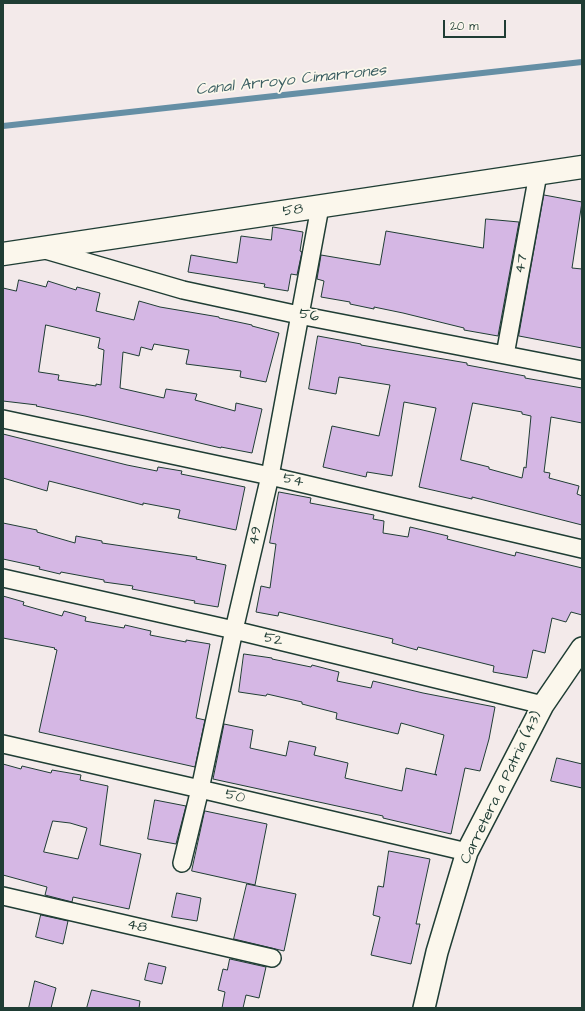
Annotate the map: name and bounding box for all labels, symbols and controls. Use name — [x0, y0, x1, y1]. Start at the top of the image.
scale bar — [445, 12, 508, 38]
text: 20 m — [450, 18, 479, 35]
water label: Canal Arroyo Cimarrones — [195, 61, 387, 101]
street label: 58 — [282, 201, 304, 221]
street label: 47 — [511, 253, 533, 275]
street label: 56 — [297, 305, 321, 327]
street label: 54 — [281, 470, 305, 492]
street label: 49 — [245, 525, 267, 547]
street label: 52 — [262, 629, 284, 651]
street label: Carretera a Patria (43) — [457, 709, 547, 867]
street label: 50 — [223, 786, 247, 808]
street label: 48 — [125, 916, 149, 938]

